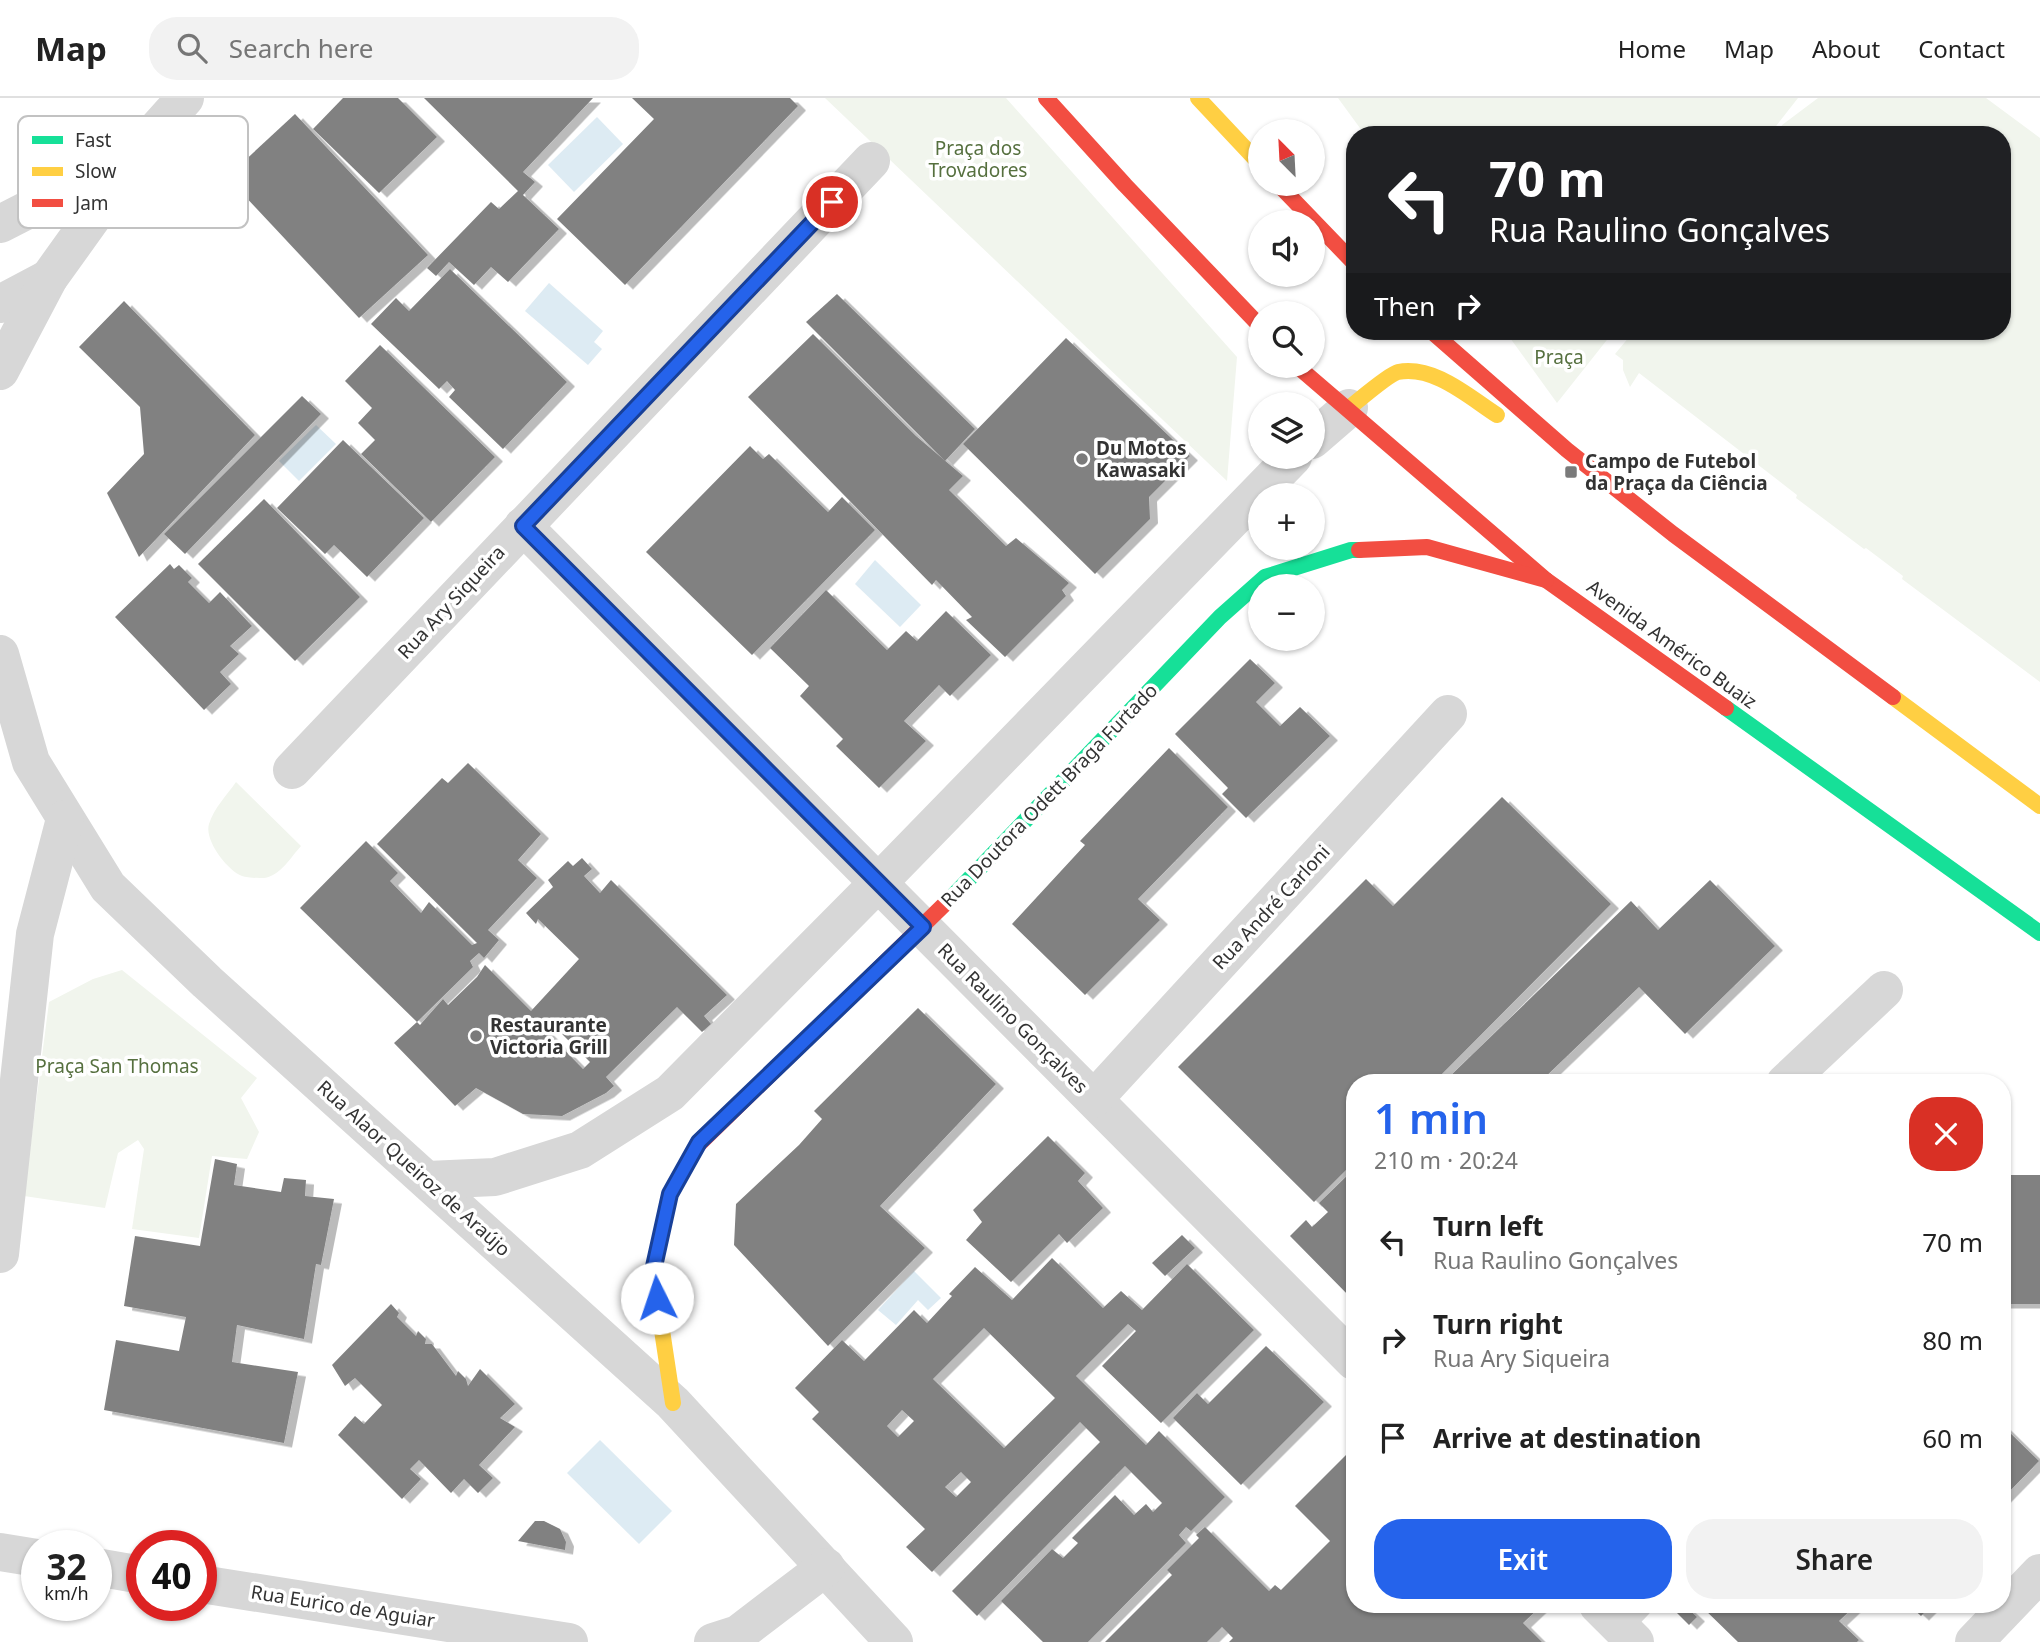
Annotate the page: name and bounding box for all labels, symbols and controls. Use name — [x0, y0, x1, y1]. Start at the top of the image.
search box — [149, 17, 639, 80]
text: Map — [35, 26, 107, 71]
icon: search — [173, 29, 211, 67]
text: Search here — [229, 30, 373, 66]
text: Home — [1618, 32, 1686, 65]
text: Map — [1724, 32, 1774, 65]
text: About — [1812, 32, 1880, 65]
text: Contact — [1918, 32, 2005, 65]
legend — [18, 116, 248, 228]
north arrow — [1248, 119, 1325, 196]
map controls — [1248, 119, 1325, 651]
text: Fast — [75, 127, 112, 153]
park label: Praça dos Trovadores — [929, 135, 1027, 183]
text: 70 m — [1489, 145, 1606, 211]
icon: left — [1374, 154, 1465, 245]
text: Slow — [75, 158, 116, 184]
pin — [802, 172, 862, 232]
icon: arrive — [813, 183, 851, 221]
text: Jam — [73, 190, 109, 216]
text: Rua Raulino Gonçalves — [1489, 208, 1830, 251]
button: sound — [1248, 210, 1325, 287]
icon: right — [1449, 287, 1487, 325]
text: Then — [1374, 288, 1435, 324]
button: search — [1248, 301, 1325, 378]
park label: Praça — [1534, 344, 1584, 370]
button: layers — [1248, 392, 1325, 469]
place label: Du Motos Kawasaki — [1096, 435, 1187, 483]
place label: Campo de Futebol da Praça da Ciência — [1585, 448, 1768, 496]
marker: Du Motos Kawasaki — [1074, 451, 1090, 467]
marker: Campo de Futebol da Praça da Ciência — [1563, 464, 1579, 480]
button: + — [1248, 483, 1325, 560]
street label: Rua Ary Siqueira — [392, 540, 510, 664]
button: − — [1248, 574, 1325, 651]
street label: Avenida Américo Buaiz — [1582, 574, 1762, 714]
street label: Rua Doutora Odett Braga Furtado — [935, 678, 1163, 912]
street label: Rua André Carloni — [1206, 839, 1336, 975]
street label: Rua Raulino Gonçalves — [932, 937, 1094, 1099]
place label: Restaurante Victoria Grill — [490, 1012, 608, 1060]
marker: Restaurante Victoria Grill — [468, 1028, 484, 1044]
park label: Praça San Thomas — [35, 1053, 199, 1079]
street label: Rua Alaor Queiroz de Araújo — [312, 1074, 516, 1262]
text: 1 min — [1374, 1089, 1488, 1146]
button: close — [1909, 1097, 1983, 1171]
text: 210 m · 20:24 — [1374, 1144, 1518, 1176]
text: Turn left — [1433, 1208, 1544, 1244]
icon: left — [1374, 1223, 1412, 1261]
text: 70 m — [1922, 1224, 1983, 1260]
text: Rua Raulino Gonçalves — [1433, 1244, 1678, 1276]
position arrow — [620, 1261, 694, 1335]
text: Turn right — [1433, 1306, 1563, 1342]
icon: right — [1374, 1321, 1412, 1359]
text: 80 m — [1922, 1322, 1983, 1358]
text: Rua Ary Siqueira — [1433, 1342, 1610, 1374]
icon: arrive — [1374, 1419, 1412, 1457]
text: Arrive at destination — [1433, 1420, 1702, 1456]
text: 60 m — [1922, 1420, 1983, 1456]
button: Exit — [1374, 1519, 1672, 1599]
button: Share — [1686, 1519, 1983, 1599]
speed limit sign: 40 — [126, 1530, 217, 1621]
text: 32 — [46, 1543, 87, 1590]
street label: Rua Eurico de Aguiar — [249, 1579, 437, 1633]
text: km/h — [44, 1581, 89, 1605]

